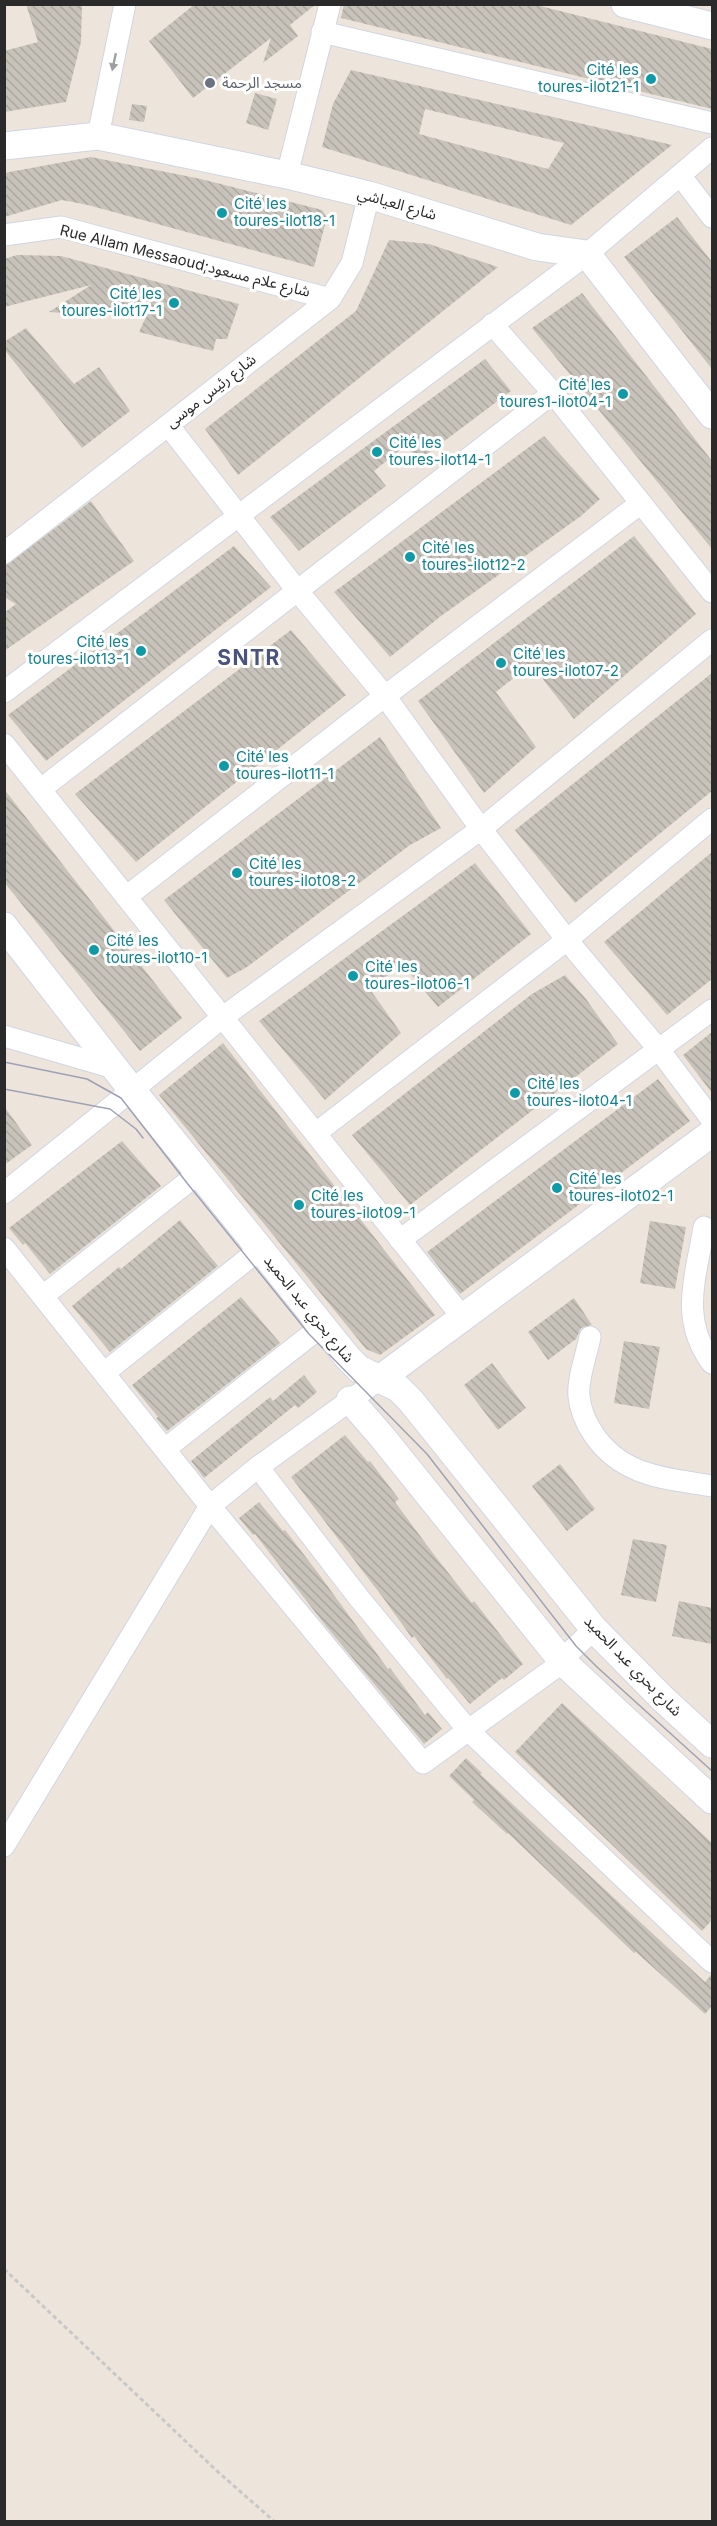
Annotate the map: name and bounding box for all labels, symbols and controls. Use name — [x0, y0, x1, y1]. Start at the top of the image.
one-way arrow — [108, 52, 118, 71]
place label: Cité les toures-ilot21-1 — [538, 60, 639, 96]
marker: Cité les toures-ilot21-1 — [644, 72, 658, 86]
place label: مسجد الرحمة — [222, 73, 302, 92]
marker: مسجد الرحمة — [203, 76, 217, 90]
street label: شارع العياشي — [355, 183, 439, 227]
place label: Cité les toures-ilot18-1 — [234, 194, 335, 230]
marker: Cité les toures-ilot18-1 — [215, 206, 229, 220]
street label: Rue Allam Messaoud;شارع علام مسعود — [57, 220, 312, 304]
place label: Cité les toures-ilot17-1 — [62, 284, 162, 320]
marker: Cité les toures-ilot17-1 — [167, 296, 181, 310]
street label: شارع رئيس موسى — [162, 349, 262, 434]
place label: Cité les toures1-ilot04-1 — [500, 375, 611, 411]
marker: Cité les toures1-ilot04-1 — [616, 387, 630, 401]
place label: Cité les toures-ilot14-1 — [389, 433, 491, 469]
marker: Cité les toures-ilot14-1 — [370, 445, 384, 459]
place label: Cité les toures-ilot12-2 — [422, 538, 526, 574]
marker: Cité les toures-ilot12-2 — [403, 550, 417, 564]
place label: Cité les toures-ilot13-1 — [28, 632, 129, 668]
marker: Cité les toures-ilot13-1 — [134, 644, 148, 658]
place label: Cité les toures-ilot07-2 — [513, 644, 619, 680]
district label: SNTR — [217, 645, 281, 670]
marker: Cité les toures-ilot07-2 — [494, 656, 508, 670]
place label: Cité les toures-ilot11-1 — [236, 747, 334, 783]
marker: Cité les toures-ilot11-1 — [217, 759, 231, 773]
place label: Cité les toures-ilot08-2 — [249, 854, 356, 890]
marker: Cité les toures-ilot08-2 — [230, 866, 244, 880]
place label: Cité les toures-ilot10-1 — [106, 931, 207, 967]
marker: Cité les toures-ilot10-1 — [87, 943, 101, 957]
place label: Cité les toures-ilot06-1 — [365, 957, 470, 993]
marker: Cité les toures-ilot06-1 — [346, 969, 360, 983]
place label: Cité les toures-ilot04-1 — [527, 1074, 632, 1110]
marker: Cité les toures-ilot04-1 — [508, 1086, 522, 1100]
place label: Cité les toures-ilot02-1 — [569, 1169, 673, 1205]
marker: Cité les toures-ilot02-1 — [550, 1181, 564, 1195]
place label: Cité les toures-ilot09-1 — [311, 1186, 416, 1222]
marker: Cité les toures-ilot09-1 — [292, 1198, 306, 1212]
street label: شارع بحري عبد الحميد — [258, 1251, 359, 1368]
street label: شارع بحري عبد الحميد — [578, 1611, 686, 1722]

